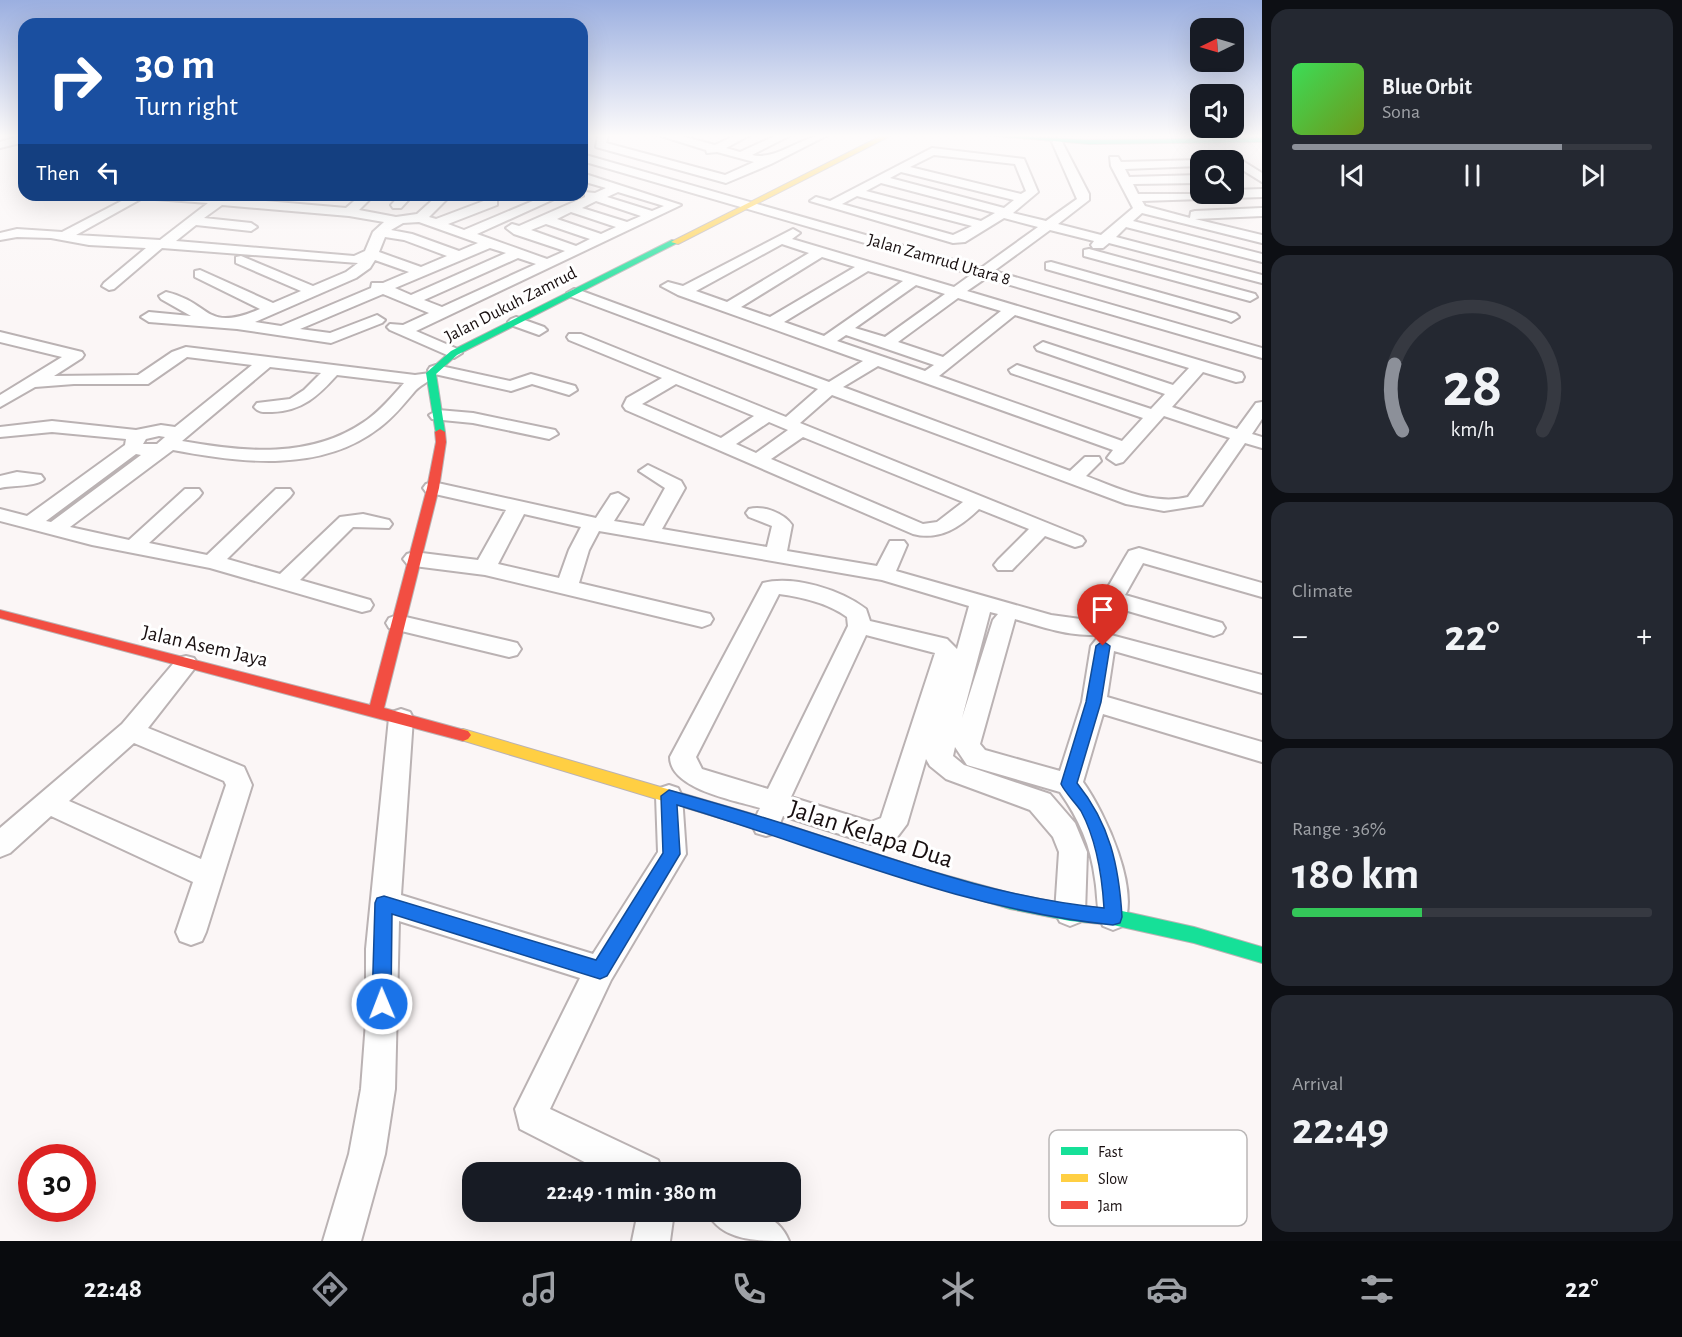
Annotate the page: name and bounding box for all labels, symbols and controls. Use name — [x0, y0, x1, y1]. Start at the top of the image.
north arrow — [1190, 18, 1244, 72]
map controls — [1190, 18, 1244, 204]
icon: right — [36, 42, 114, 120]
text: 30 m — [135, 44, 215, 86]
text: Blue Orbit — [1382, 76, 1472, 98]
button: sound — [1190, 84, 1244, 138]
text: Turn right — [135, 93, 238, 120]
text: Sona — [1382, 102, 1420, 122]
button: search — [1190, 150, 1244, 204]
icon: left — [92, 156, 125, 189]
icon: previous — [1336, 159, 1369, 192]
icon: pause — [1456, 159, 1489, 192]
icon: next — [1576, 159, 1609, 192]
text: Then — [36, 162, 80, 184]
street label: Jalan Zamrud Utara 8 — [865, 231, 1013, 289]
street label: Jalan Dukuh Zamrud — [442, 264, 580, 346]
text: 28 — [1442, 355, 1502, 417]
text: km/h — [1450, 420, 1494, 441]
text: Climate — [1292, 581, 1353, 601]
pin — [1077, 584, 1128, 646]
icon: arrive — [1086, 593, 1119, 626]
text: 22° — [1444, 614, 1500, 659]
text: − — [1292, 620, 1308, 653]
text: + — [1636, 620, 1652, 653]
street label: Jalan Asem Jaya — [140, 621, 270, 671]
street label: Jalan Kelapa Dua — [786, 795, 956, 873]
text: Range · 36% — [1292, 819, 1386, 839]
text: 180 km — [1292, 852, 1419, 897]
position arrow — [350, 972, 414, 1036]
text: Arrival — [1292, 1074, 1343, 1094]
text: 22:49 — [1292, 1107, 1389, 1152]
legend — [1049, 1130, 1247, 1226]
speed limit sign: 30 — [18, 1144, 96, 1222]
text: Fast — [1098, 1144, 1123, 1160]
text: Slow — [1098, 1171, 1128, 1187]
text: 22:49 · 1 min · 380 m — [546, 1181, 717, 1203]
text: Jam — [1098, 1198, 1123, 1214]
icon: directions — [309, 1268, 351, 1310]
icon: music — [519, 1268, 561, 1310]
icon: phone — [728, 1268, 770, 1310]
icon: climate — [937, 1268, 979, 1310]
icon: car — [1146, 1268, 1188, 1310]
icon: filters — [1356, 1268, 1398, 1310]
text: 22:48 — [84, 1275, 142, 1302]
text: 22° — [1565, 1275, 1598, 1302]

